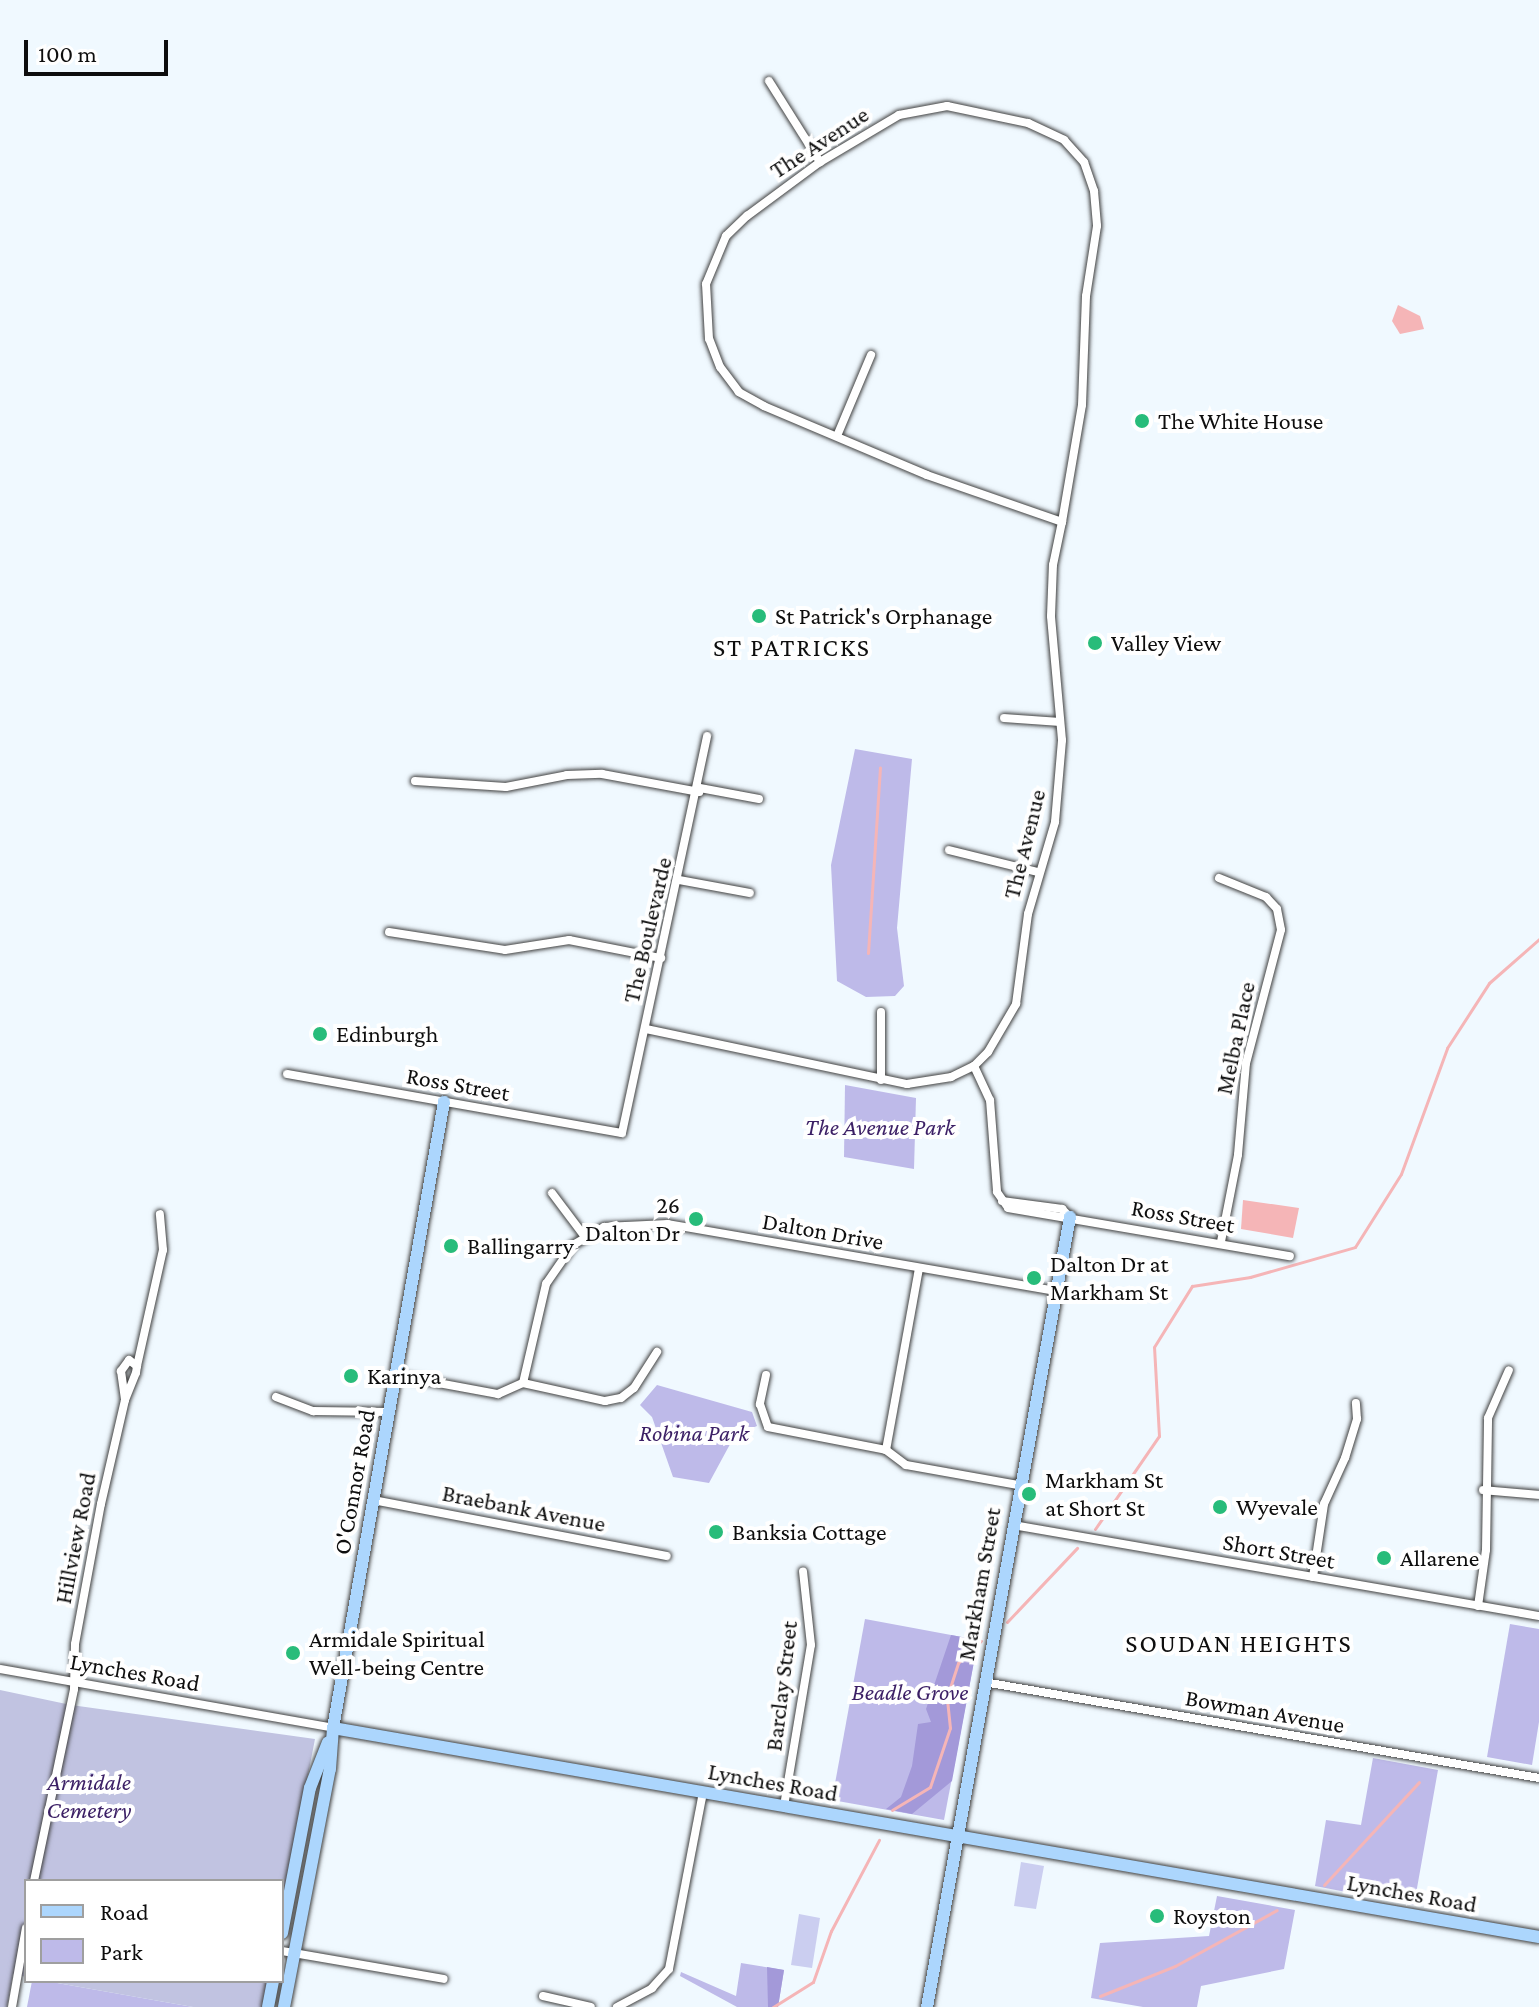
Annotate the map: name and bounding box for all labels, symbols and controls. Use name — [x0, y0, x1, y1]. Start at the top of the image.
scale bar — [28, 24, 172, 74]
text: 100 m — [38, 40, 97, 67]
street label: The Avenue — [764, 100, 874, 184]
place label: The White House — [1158, 407, 1323, 435]
marker: The White House — [1133, 412, 1151, 430]
place label: St Patrick's Orphanage — [775, 602, 992, 630]
marker: St Patrick's Orphanage — [750, 607, 768, 625]
place label: Valley View — [1111, 629, 1221, 657]
district label: ST PATRICKS — [713, 632, 871, 664]
marker: Valley View — [1086, 634, 1104, 652]
street label: The Avenue — [997, 786, 1051, 902]
street label: The Boulevarde — [616, 854, 678, 1006]
street label: Melba Place — [1209, 979, 1261, 1097]
place label: Edinburgh — [336, 1020, 438, 1048]
marker: Edinburgh — [311, 1025, 329, 1043]
street label: Ross Street — [404, 1061, 512, 1107]
park label: The Avenue Park — [805, 1113, 955, 1141]
place label: 26 Dalton Dr — [585, 1191, 680, 1247]
street label: Ross Street — [1129, 1193, 1237, 1239]
street label: Dalton Drive — [760, 1206, 886, 1256]
marker: 26 Dalton Dr — [687, 1210, 705, 1228]
place label: Ballingarry — [467, 1232, 574, 1260]
marker: Ballingarry — [442, 1237, 460, 1255]
place label: Dalton Dr at Markham St — [1050, 1250, 1169, 1306]
marker: Dalton Dr at Markham St — [1025, 1269, 1043, 1287]
place label: Karinya — [367, 1362, 441, 1390]
marker: Karinya — [342, 1367, 360, 1385]
street label: O'Connor Road — [327, 1407, 381, 1557]
park label: Robina Park — [639, 1419, 749, 1447]
place label: Markham St at Short St — [1045, 1466, 1163, 1522]
street label: Hillview Road — [48, 1470, 102, 1606]
street label: Braebank Avenue — [440, 1478, 608, 1538]
marker: Markham St at Short St — [1020, 1485, 1038, 1503]
place label: Wyevale — [1236, 1493, 1318, 1521]
marker: Wyevale — [1211, 1498, 1229, 1516]
street label: Markham Street — [951, 1505, 1007, 1663]
place label: Banksia Cottage — [732, 1518, 887, 1546]
marker: Banksia Cottage — [707, 1523, 725, 1541]
street label: Short Street — [1221, 1527, 1337, 1575]
place label: Allarene — [1400, 1544, 1479, 1572]
marker: Allarene — [1375, 1549, 1393, 1567]
street label: Barclay Street — [759, 1619, 803, 1753]
place label: Armidale Spiritual Well-being Centre — [309, 1625, 485, 1681]
district label: SOUDAN HEIGHTS — [1125, 1628, 1353, 1660]
marker: Armidale Spiritual Well-being Centre — [284, 1644, 302, 1662]
street label: Lynches Road — [68, 1646, 202, 1698]
park label: Beadle Grove — [852, 1678, 968, 1706]
street label: Bowman Avenue — [1183, 1683, 1347, 1739]
street label: Lynches Road — [706, 1756, 840, 1808]
park label: Armidale Cemetery — [47, 1768, 131, 1824]
street label: Lynches Road — [1345, 1867, 1479, 1919]
legend — [24, 1879, 284, 1983]
text: Road — [100, 1898, 149, 1925]
place label: Royston — [1173, 1902, 1251, 1930]
marker: Royston — [1148, 1907, 1166, 1925]
text: Park — [100, 1938, 143, 1965]

